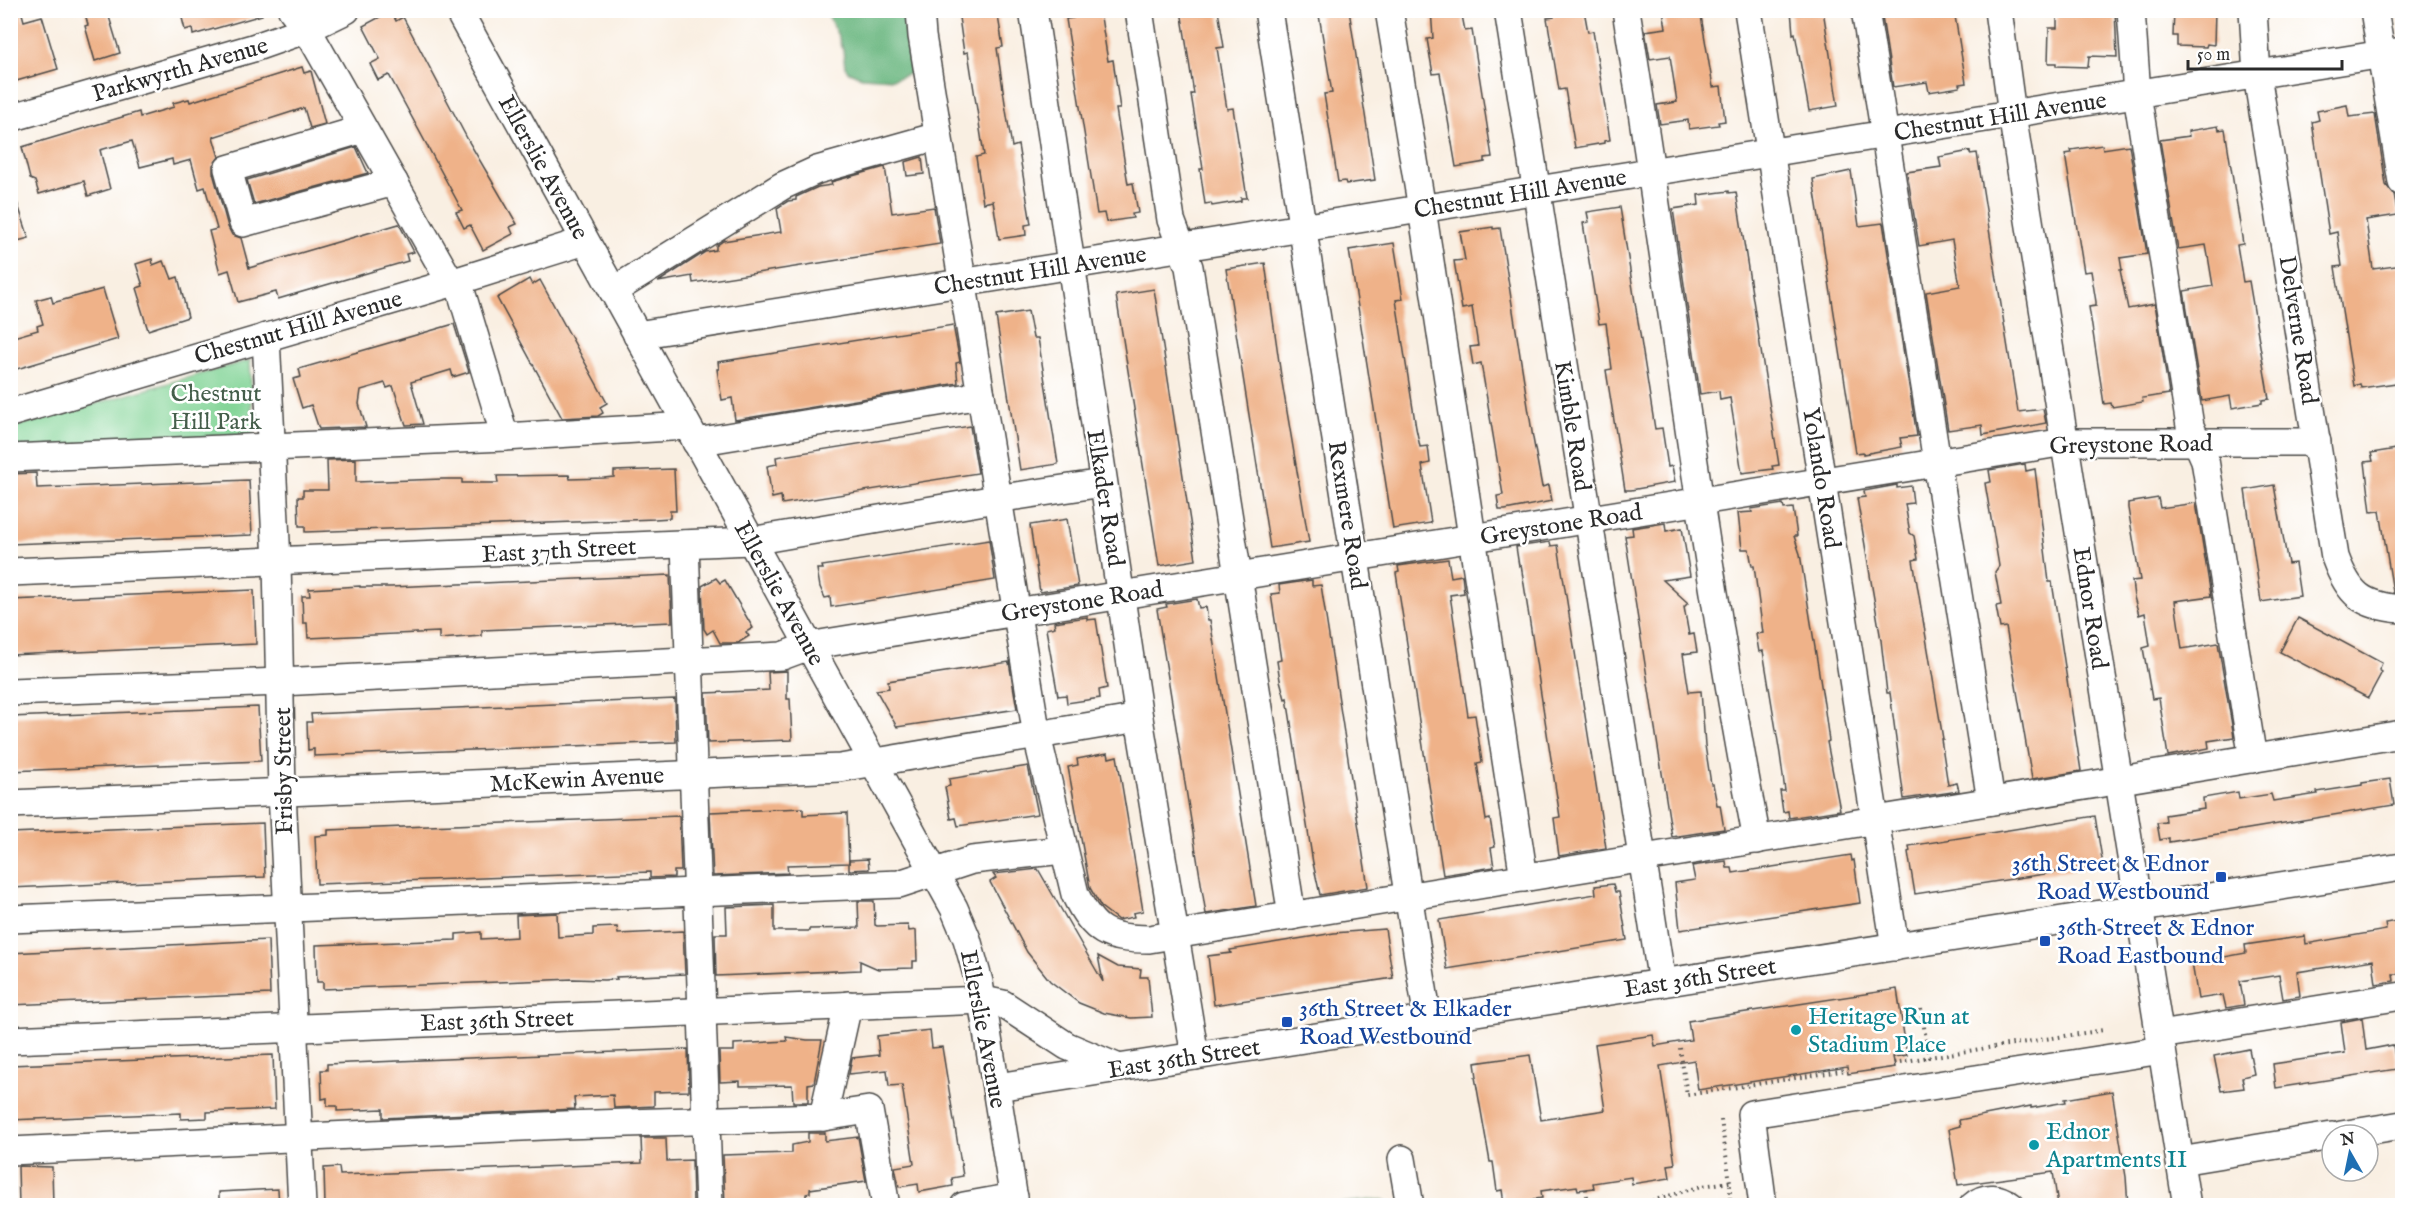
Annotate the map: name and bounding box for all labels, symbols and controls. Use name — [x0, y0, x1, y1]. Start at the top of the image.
street label: Parkwyrth Avenue — [89, 31, 272, 110]
scale bar — [2188, 33, 2342, 71]
text: 50 m — [2197, 44, 2230, 67]
street label: Chestnut Hill Avenue — [1892, 85, 2109, 150]
street label: Ellerslie Avenue — [490, 90, 595, 245]
street label: Chestnut Hill Avenue — [1412, 162, 1629, 227]
street label: Chestnut Hill Avenue — [932, 239, 1149, 304]
street label: Delverne Road — [2270, 254, 2325, 407]
street label: Chestnut Hill Avenue — [191, 284, 406, 373]
street label: Kimble Road — [1546, 359, 1597, 494]
park label: Chestnut Hill Park — [170, 379, 262, 438]
street label: Yolando Road — [1794, 405, 1847, 551]
street label: Elkader Road — [1078, 427, 1131, 569]
street label: Greystone Road — [2049, 429, 2213, 462]
street label: Rexmere Road — [1320, 439, 1374, 592]
street label: Greystone Road — [1478, 497, 1645, 554]
street label: Ellerslie Avenue — [726, 516, 831, 671]
street label: East 37th Street — [481, 532, 637, 571]
street label: Ednor Road — [2065, 545, 2115, 672]
street label: Greystone Road — [999, 574, 1166, 631]
street label: Frisby Street — [268, 707, 301, 835]
street label: McKewin Avenue — [489, 760, 665, 801]
place label: 36th Street & Ednor Road Westbound — [2012, 849, 2209, 908]
marker: 36th Street & Ednor Road Westbound — [2214, 870, 2228, 884]
place label: 36th Street & Ednor Road Eastbound — [2057, 913, 2255, 972]
marker: 36th Street & Ednor Road Eastbound — [2038, 934, 2052, 948]
street label: Ellerslie Avenue — [952, 948, 1013, 1111]
street label: East 36th Street — [1622, 951, 1779, 1006]
place label: 36th Street & Elkader Road Westbound — [1299, 994, 1512, 1053]
place label: Heritage Run at Stadium Place — [1808, 1002, 1970, 1061]
street label: East 36th Street — [420, 1003, 574, 1040]
marker: 36th Street & Elkader Road Westbound — [1280, 1015, 1294, 1029]
marker: Heritage Run at Stadium Place — [1789, 1023, 1803, 1037]
street label: East 36th Street — [1106, 1032, 1263, 1087]
place label: Ednor Apartments II — [2045, 1117, 2187, 1176]
north arrow — [2320, 1123, 2380, 1183]
text: N — [2339, 1129, 2357, 1151]
marker: Ednor Apartments II — [2027, 1138, 2041, 1152]

